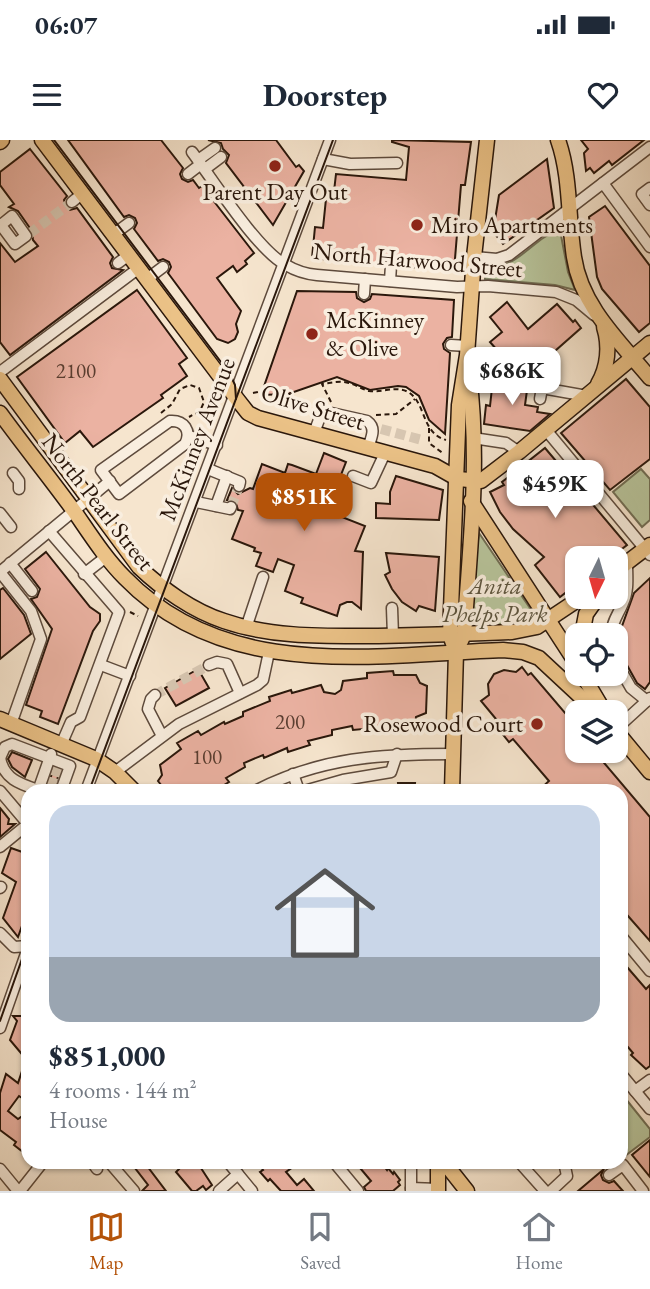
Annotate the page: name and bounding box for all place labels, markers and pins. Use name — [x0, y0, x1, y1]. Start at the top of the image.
marker: Parent Day Out — [267, 158, 283, 174]
place label: Parent Day Out — [202, 176, 348, 207]
place label: Miro Apartments — [431, 209, 593, 240]
marker: Miro Apartments — [409, 217, 425, 233]
place label: McKinney & Olive — [326, 304, 425, 363]
marker: McKinney & Olive — [304, 326, 320, 342]
pin: $686K — [463, 348, 561, 407]
pin: $459K — [506, 460, 604, 520]
pin: $851K — [255, 474, 353, 533]
place label: Rosewood Court — [363, 708, 523, 739]
marker: Rosewood Court — [529, 716, 545, 732]

